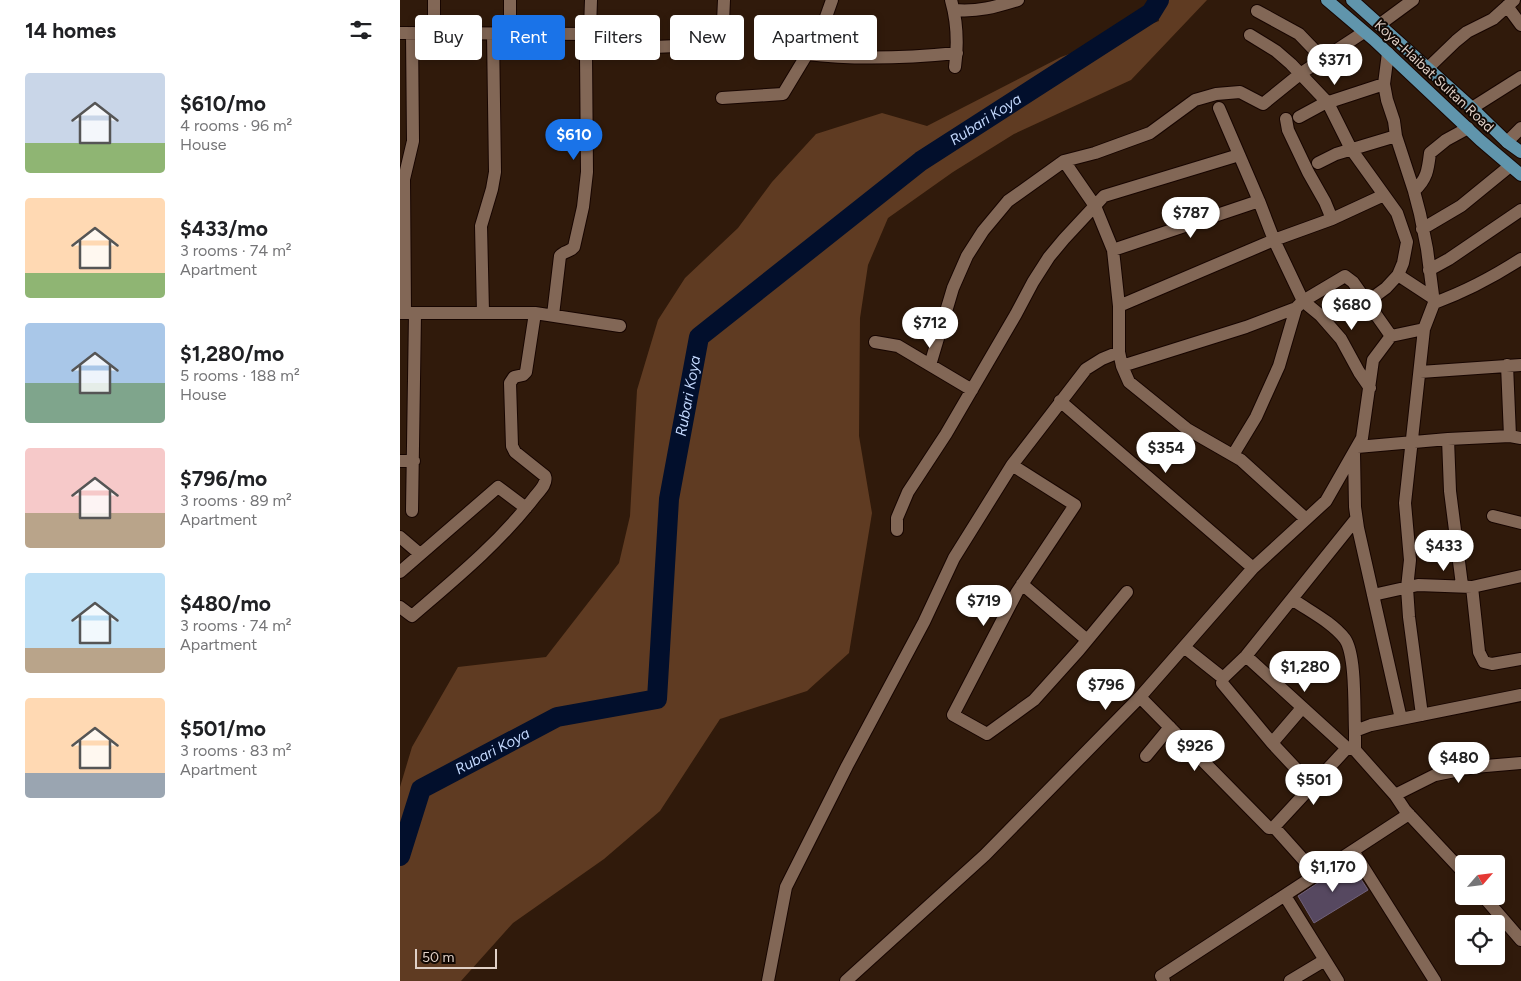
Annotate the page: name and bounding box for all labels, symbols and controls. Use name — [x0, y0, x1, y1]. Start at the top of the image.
chip: Buy — [415, 15, 482, 60]
chip: Rent — [492, 15, 565, 60]
chip: Filters — [575, 15, 660, 60]
chip: New — [670, 15, 744, 60]
chip: Apartment — [754, 15, 877, 60]
icon: filters — [347, 16, 375, 44]
street label: Koya-Haibat Sultan Road — [1371, 16, 1497, 136]
text: 14 homes — [25, 18, 116, 43]
pin: $371 — [1305, 44, 1365, 86]
text: $371 — [1318, 50, 1352, 69]
water label: Rubari Koya — [946, 90, 1025, 149]
text: $610/mo — [180, 91, 266, 116]
icon: home — [65, 93, 125, 153]
text: 4 rooms · 96 m² — [180, 116, 292, 135]
pin: $610 — [544, 119, 604, 161]
text: $610 — [556, 125, 592, 144]
text: House — [180, 135, 226, 154]
pin: $787 — [1161, 196, 1221, 239]
text: $787 — [1173, 203, 1209, 222]
text: $433/mo — [180, 216, 268, 241]
icon: home — [65, 218, 125, 278]
text: 3 rooms · 74 m² — [180, 241, 292, 260]
text: Apartment — [180, 260, 257, 279]
pin: $680 — [1322, 288, 1382, 331]
text: $680 — [1333, 295, 1371, 314]
pin: $712 — [900, 306, 960, 349]
text: $712 — [913, 313, 947, 332]
text: $1,280/mo — [180, 341, 284, 366]
icon: home — [65, 343, 125, 403]
water label: Rubari Koya — [672, 354, 704, 438]
text: 5 rooms · 188 m² — [180, 366, 300, 385]
text: House — [180, 385, 226, 404]
pin: $354 — [1136, 432, 1196, 474]
text: $354 — [1147, 438, 1185, 457]
text: $796/mo — [180, 466, 267, 491]
icon: home — [65, 468, 125, 528]
text: 3 rooms · 89 m² — [180, 491, 292, 510]
text: Apartment — [180, 510, 257, 529]
pin: $433 — [1414, 530, 1474, 572]
text: $433 — [1426, 536, 1462, 555]
pin: $719 — [954, 584, 1014, 627]
text: $480/mo — [180, 591, 271, 616]
text: $719 — [967, 591, 1001, 610]
icon: home — [65, 593, 125, 653]
text: 3 rooms · 74 m² — [180, 616, 292, 635]
text: Apartment — [180, 635, 257, 654]
pin: $1,280 — [1264, 650, 1346, 693]
text: $1,280 — [1280, 657, 1330, 676]
pin: $796 — [1076, 668, 1136, 711]
text: $796 — [1088, 675, 1124, 694]
text: $501/mo — [180, 716, 266, 741]
icon: home — [65, 718, 125, 778]
water label: Rubari Koya — [452, 724, 533, 778]
pin: $926 — [1165, 730, 1225, 772]
text: $926 — [1177, 736, 1213, 755]
text: 3 rooms · 83 m² — [180, 741, 292, 760]
pin: $480 — [1429, 742, 1489, 784]
text: $480 — [1439, 748, 1479, 767]
text: Apartment — [180, 760, 257, 779]
pin: $501 — [1284, 764, 1344, 806]
text: $501 — [1296, 770, 1332, 789]
pin: $1,170 — [1292, 850, 1374, 893]
north arrow — [1455, 855, 1505, 905]
map controls — [1455, 855, 1505, 965]
text: $1,170 — [1310, 857, 1356, 876]
button: locate — [1455, 915, 1505, 965]
scale bar — [415, 946, 498, 969]
text: 50 m — [422, 949, 454, 966]

